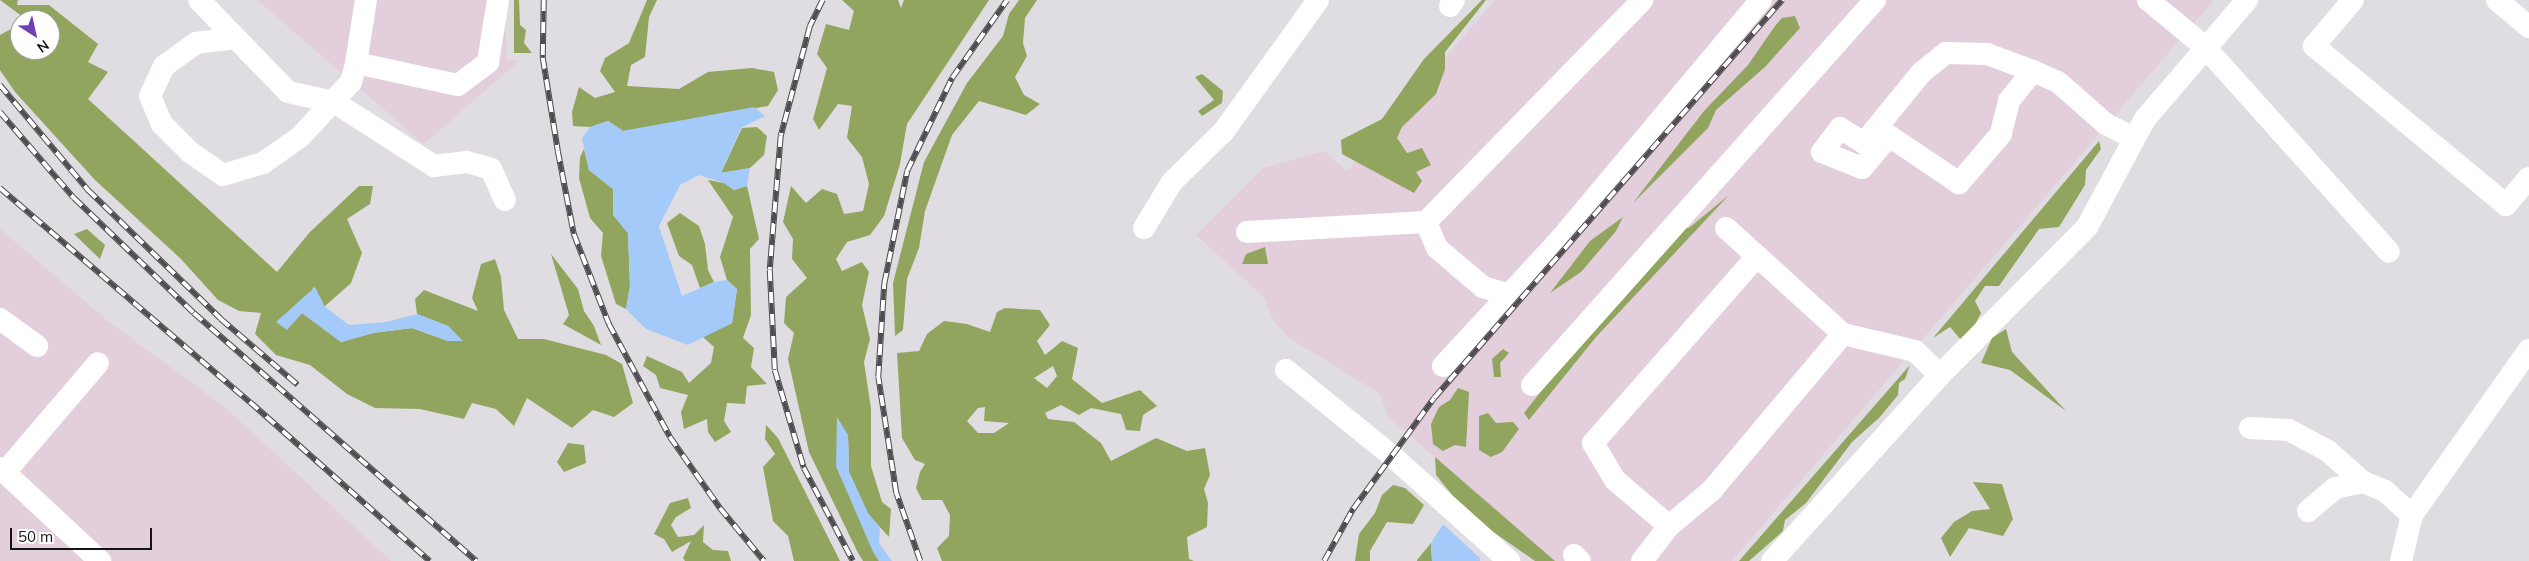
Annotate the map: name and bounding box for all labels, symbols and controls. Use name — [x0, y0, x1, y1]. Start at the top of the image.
north arrow — [10, 10, 60, 60]
text: N — [34, 36, 53, 57]
scale bar — [12, 518, 155, 550]
text: 50 m — [18, 527, 53, 546]

